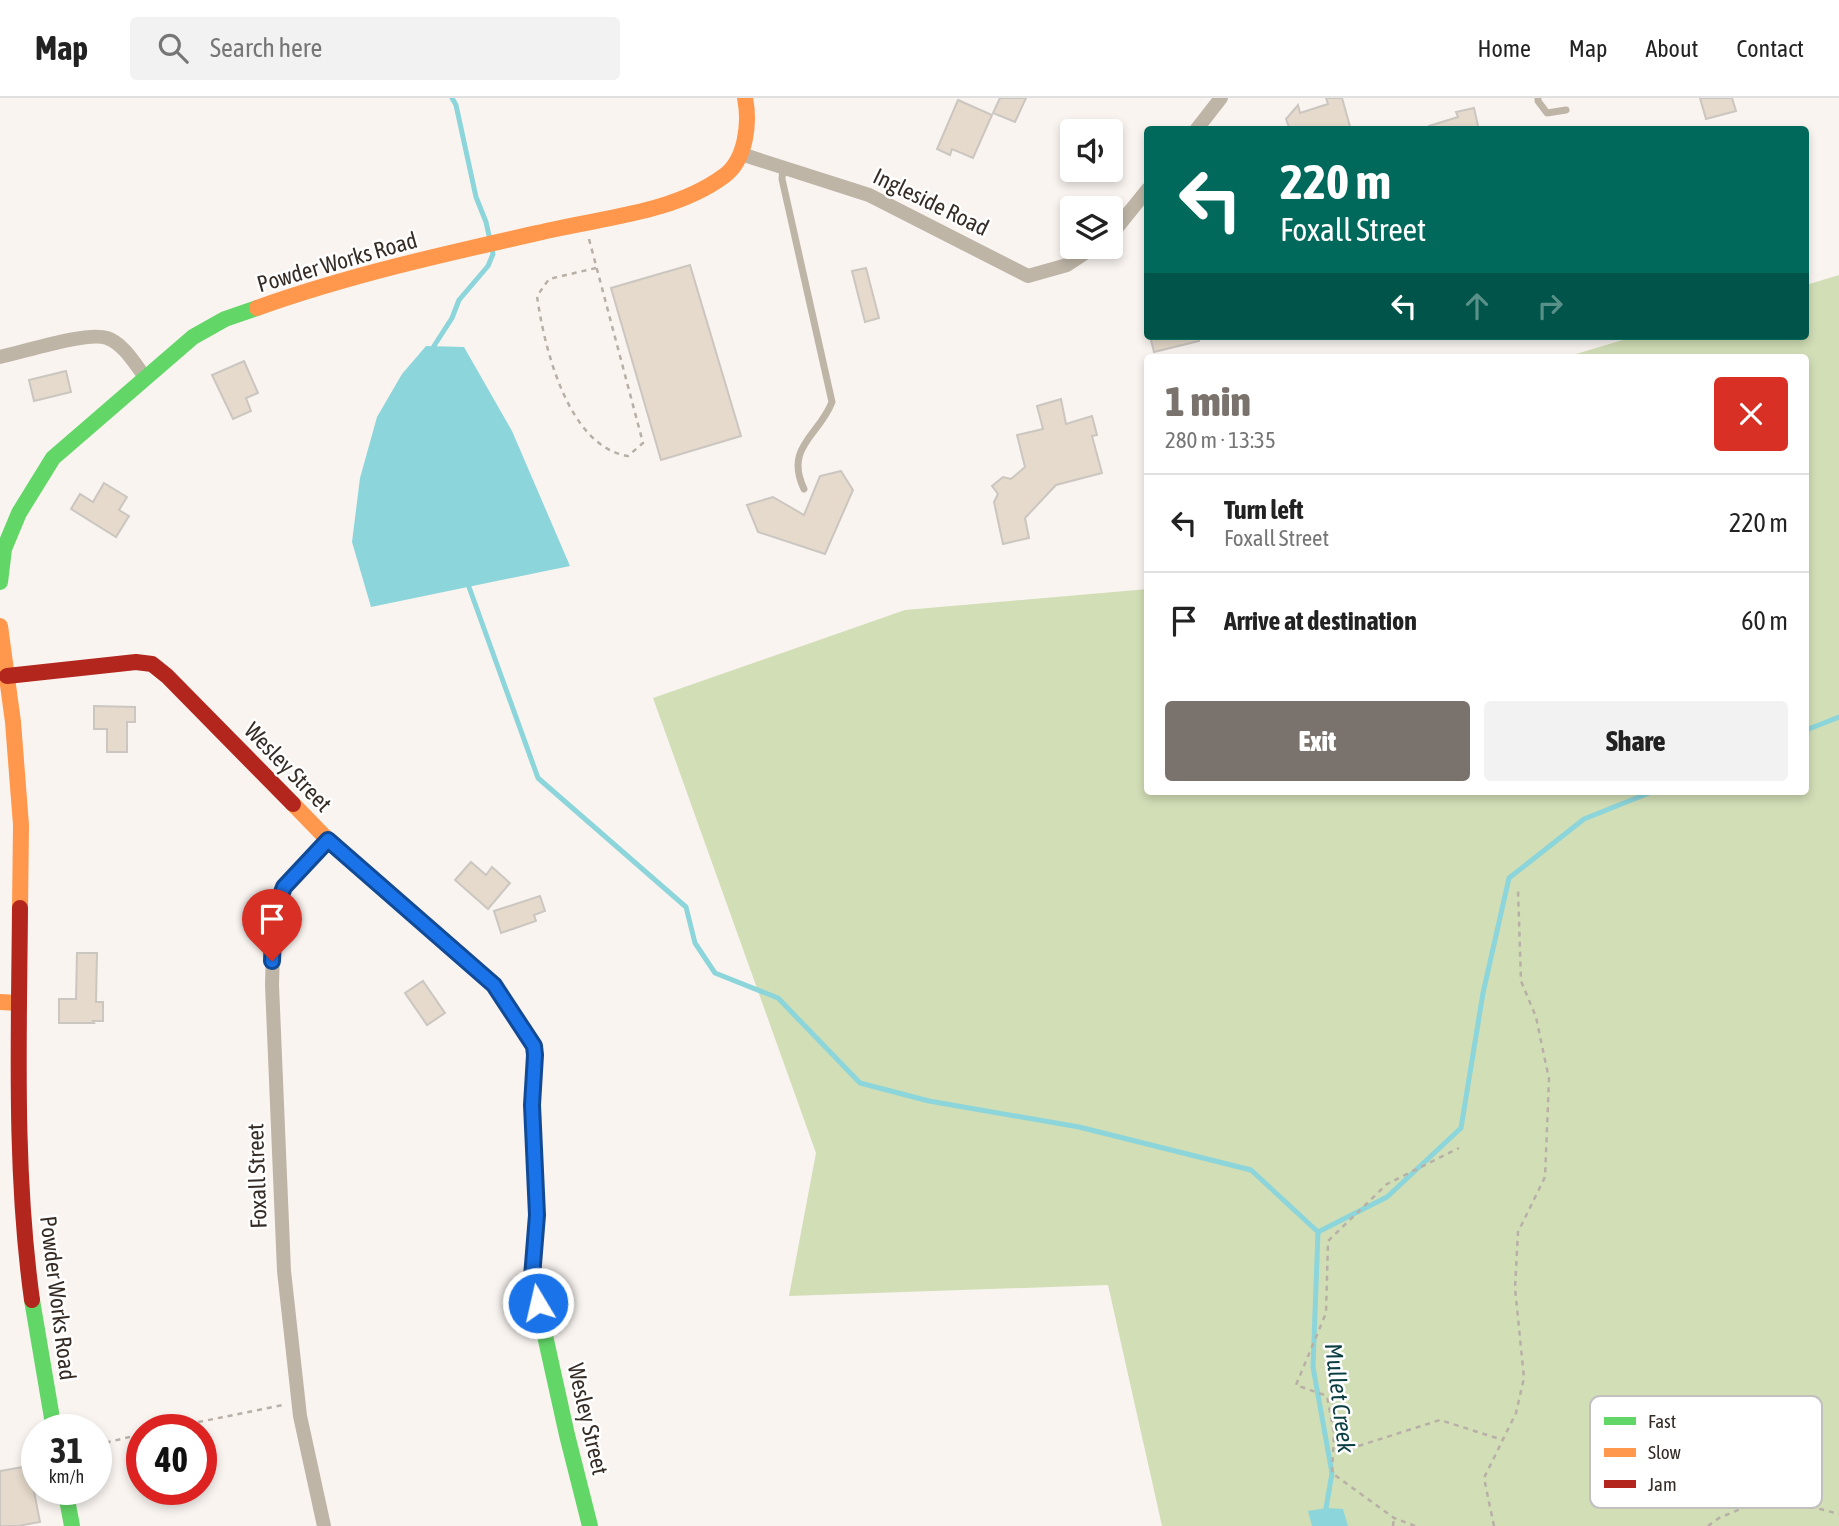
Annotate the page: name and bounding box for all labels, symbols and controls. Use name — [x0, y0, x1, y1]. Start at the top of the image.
search box — [130, 17, 620, 80]
text: Map — [35, 29, 88, 67]
icon: search — [154, 29, 192, 67]
text: Search here — [210, 33, 322, 63]
text: Home — [1477, 35, 1531, 62]
text: Map — [1569, 35, 1607, 62]
text: About — [1645, 35, 1698, 62]
text: Contact — [1736, 35, 1804, 62]
map controls — [1060, 119, 1123, 259]
button: sound — [1060, 119, 1123, 182]
text: 220 m — [1280, 153, 1391, 209]
icon: left — [1165, 154, 1256, 245]
street label: Ingleside Road — [869, 163, 993, 241]
button: layers — [1060, 196, 1123, 259]
text: Foxall Street — [1280, 211, 1426, 248]
street label: Powder Works Road — [254, 227, 420, 297]
icon: left — [1385, 287, 1423, 325]
icon: ahead — [1458, 287, 1496, 325]
icon: right — [1531, 287, 1569, 325]
text: 1 min — [1165, 377, 1251, 425]
button: close — [1714, 377, 1788, 451]
text: 280 m · 13:35 — [1165, 427, 1276, 453]
text: Turn left — [1224, 495, 1304, 525]
icon: left — [1165, 504, 1203, 542]
text: 220 m — [1729, 508, 1788, 538]
text: Foxall Street — [1224, 525, 1329, 551]
icon: arrive — [1165, 602, 1203, 640]
text: Arrive at destination — [1224, 606, 1417, 636]
text: 60 m — [1741, 606, 1788, 636]
button: Exit — [1165, 701, 1470, 781]
button: Share — [1484, 701, 1788, 781]
street label: Wesley Street — [239, 717, 337, 817]
pin — [242, 889, 302, 961]
icon: arrive — [253, 900, 291, 938]
street label: Foxall Street — [242, 1123, 272, 1229]
street label: Powder Works Road — [35, 1214, 81, 1382]
position arrow — [501, 1266, 575, 1340]
water label: Mullet Creek — [1320, 1342, 1360, 1455]
street label: Wesley Street — [563, 1361, 613, 1477]
legend — [1590, 1396, 1822, 1508]
text: Fast — [1648, 1410, 1676, 1432]
speed limit sign: 40 — [126, 1414, 217, 1505]
text: 31 — [50, 1430, 83, 1470]
text: Slow — [1648, 1441, 1682, 1463]
text: km/h — [49, 1466, 84, 1487]
text: Jam — [1648, 1473, 1677, 1495]

